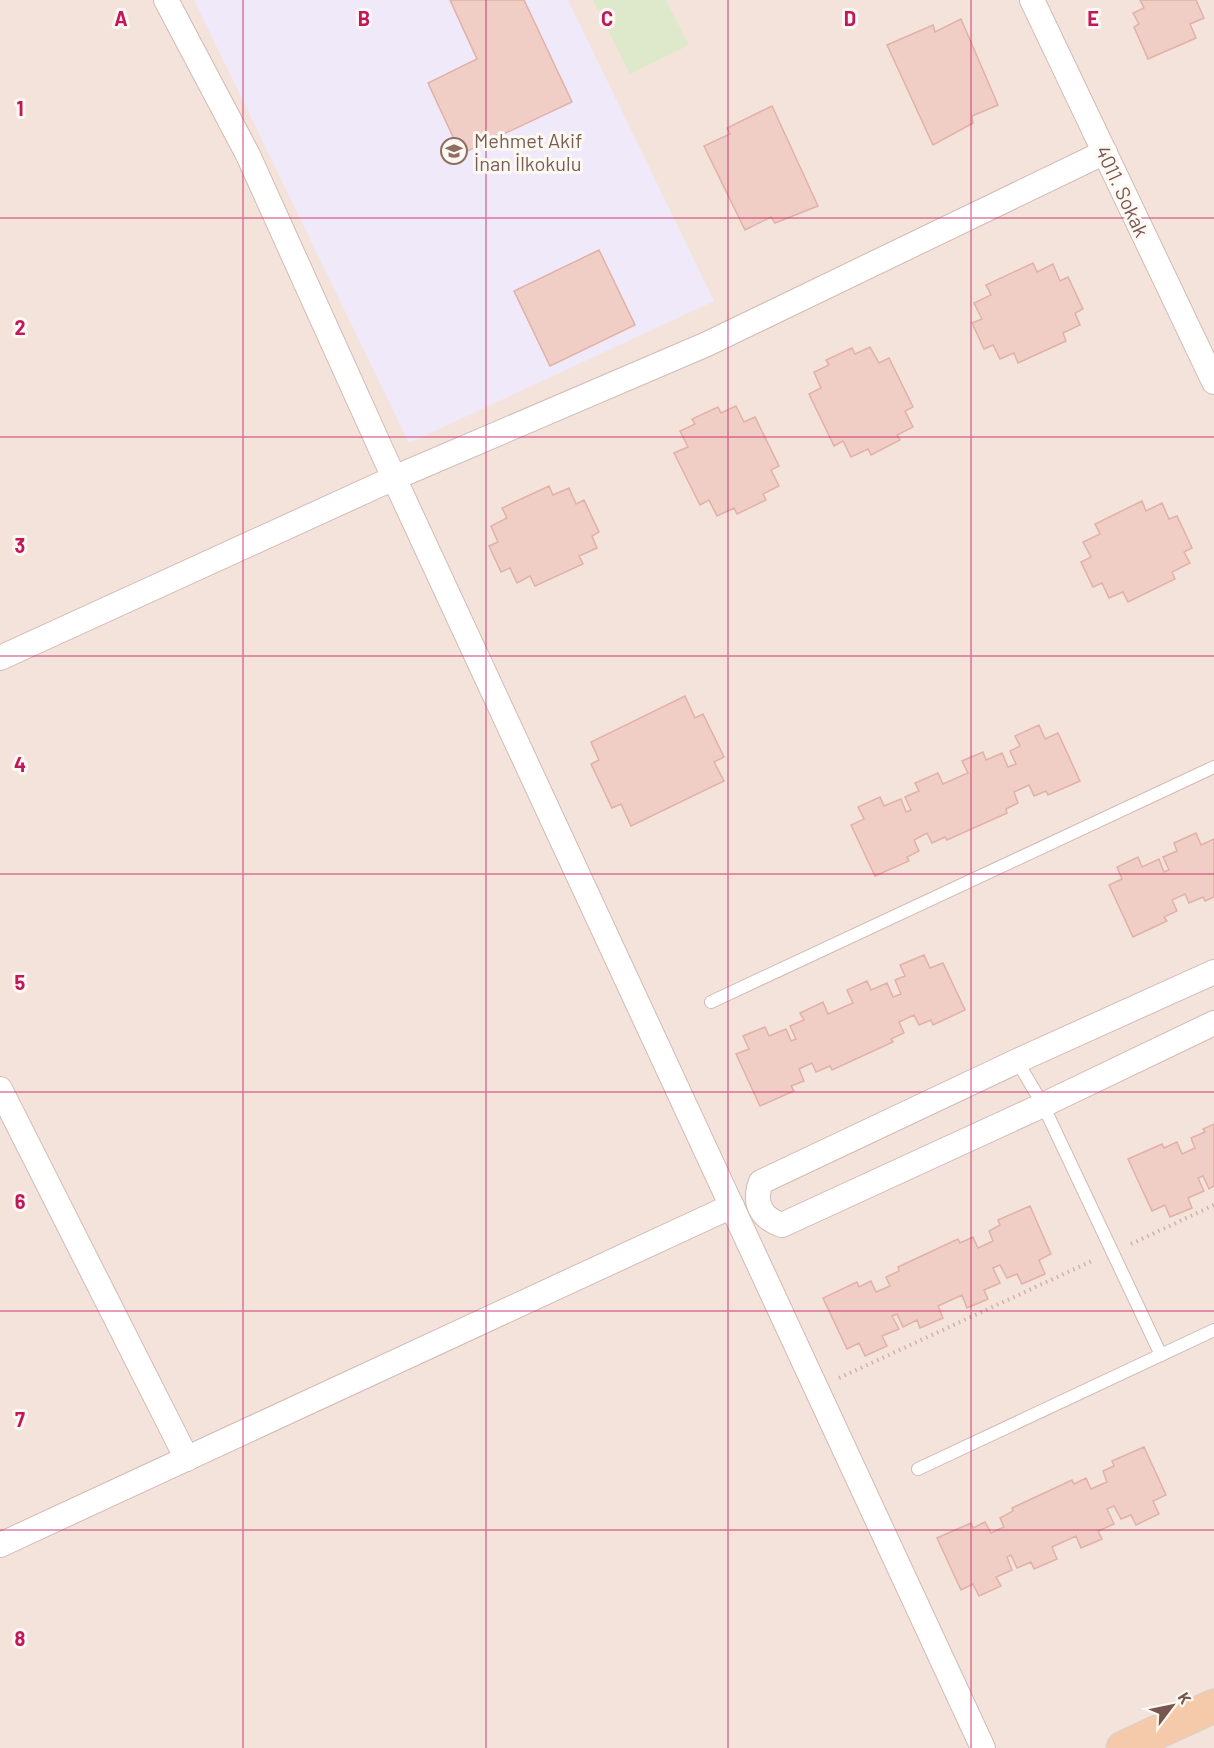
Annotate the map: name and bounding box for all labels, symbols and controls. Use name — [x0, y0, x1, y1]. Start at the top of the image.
text: A — [114, 6, 128, 30]
text: B — [358, 6, 370, 30]
text: C — [601, 6, 613, 30]
text: D — [844, 6, 856, 30]
text: E — [1087, 6, 1099, 30]
text: 1 — [16, 96, 24, 120]
place label: Mehmet Akif İnan İlkokulu — [474, 128, 582, 175]
school or university icon: Mehmet Akif İnan İlkokulu — [439, 136, 469, 166]
street label: 4011. Sokak — [1091, 141, 1155, 241]
text: 2 — [14, 315, 26, 339]
text: 3 — [15, 533, 25, 557]
text: 4 — [14, 752, 26, 776]
text: 5 — [15, 970, 26, 994]
text: 6 — [15, 1189, 26, 1213]
text: 7 — [15, 1407, 25, 1431]
text: 8 — [15, 1626, 26, 1650]
north arrow — [1142, 1676, 1202, 1736]
text: K — [1174, 1688, 1196, 1707]

